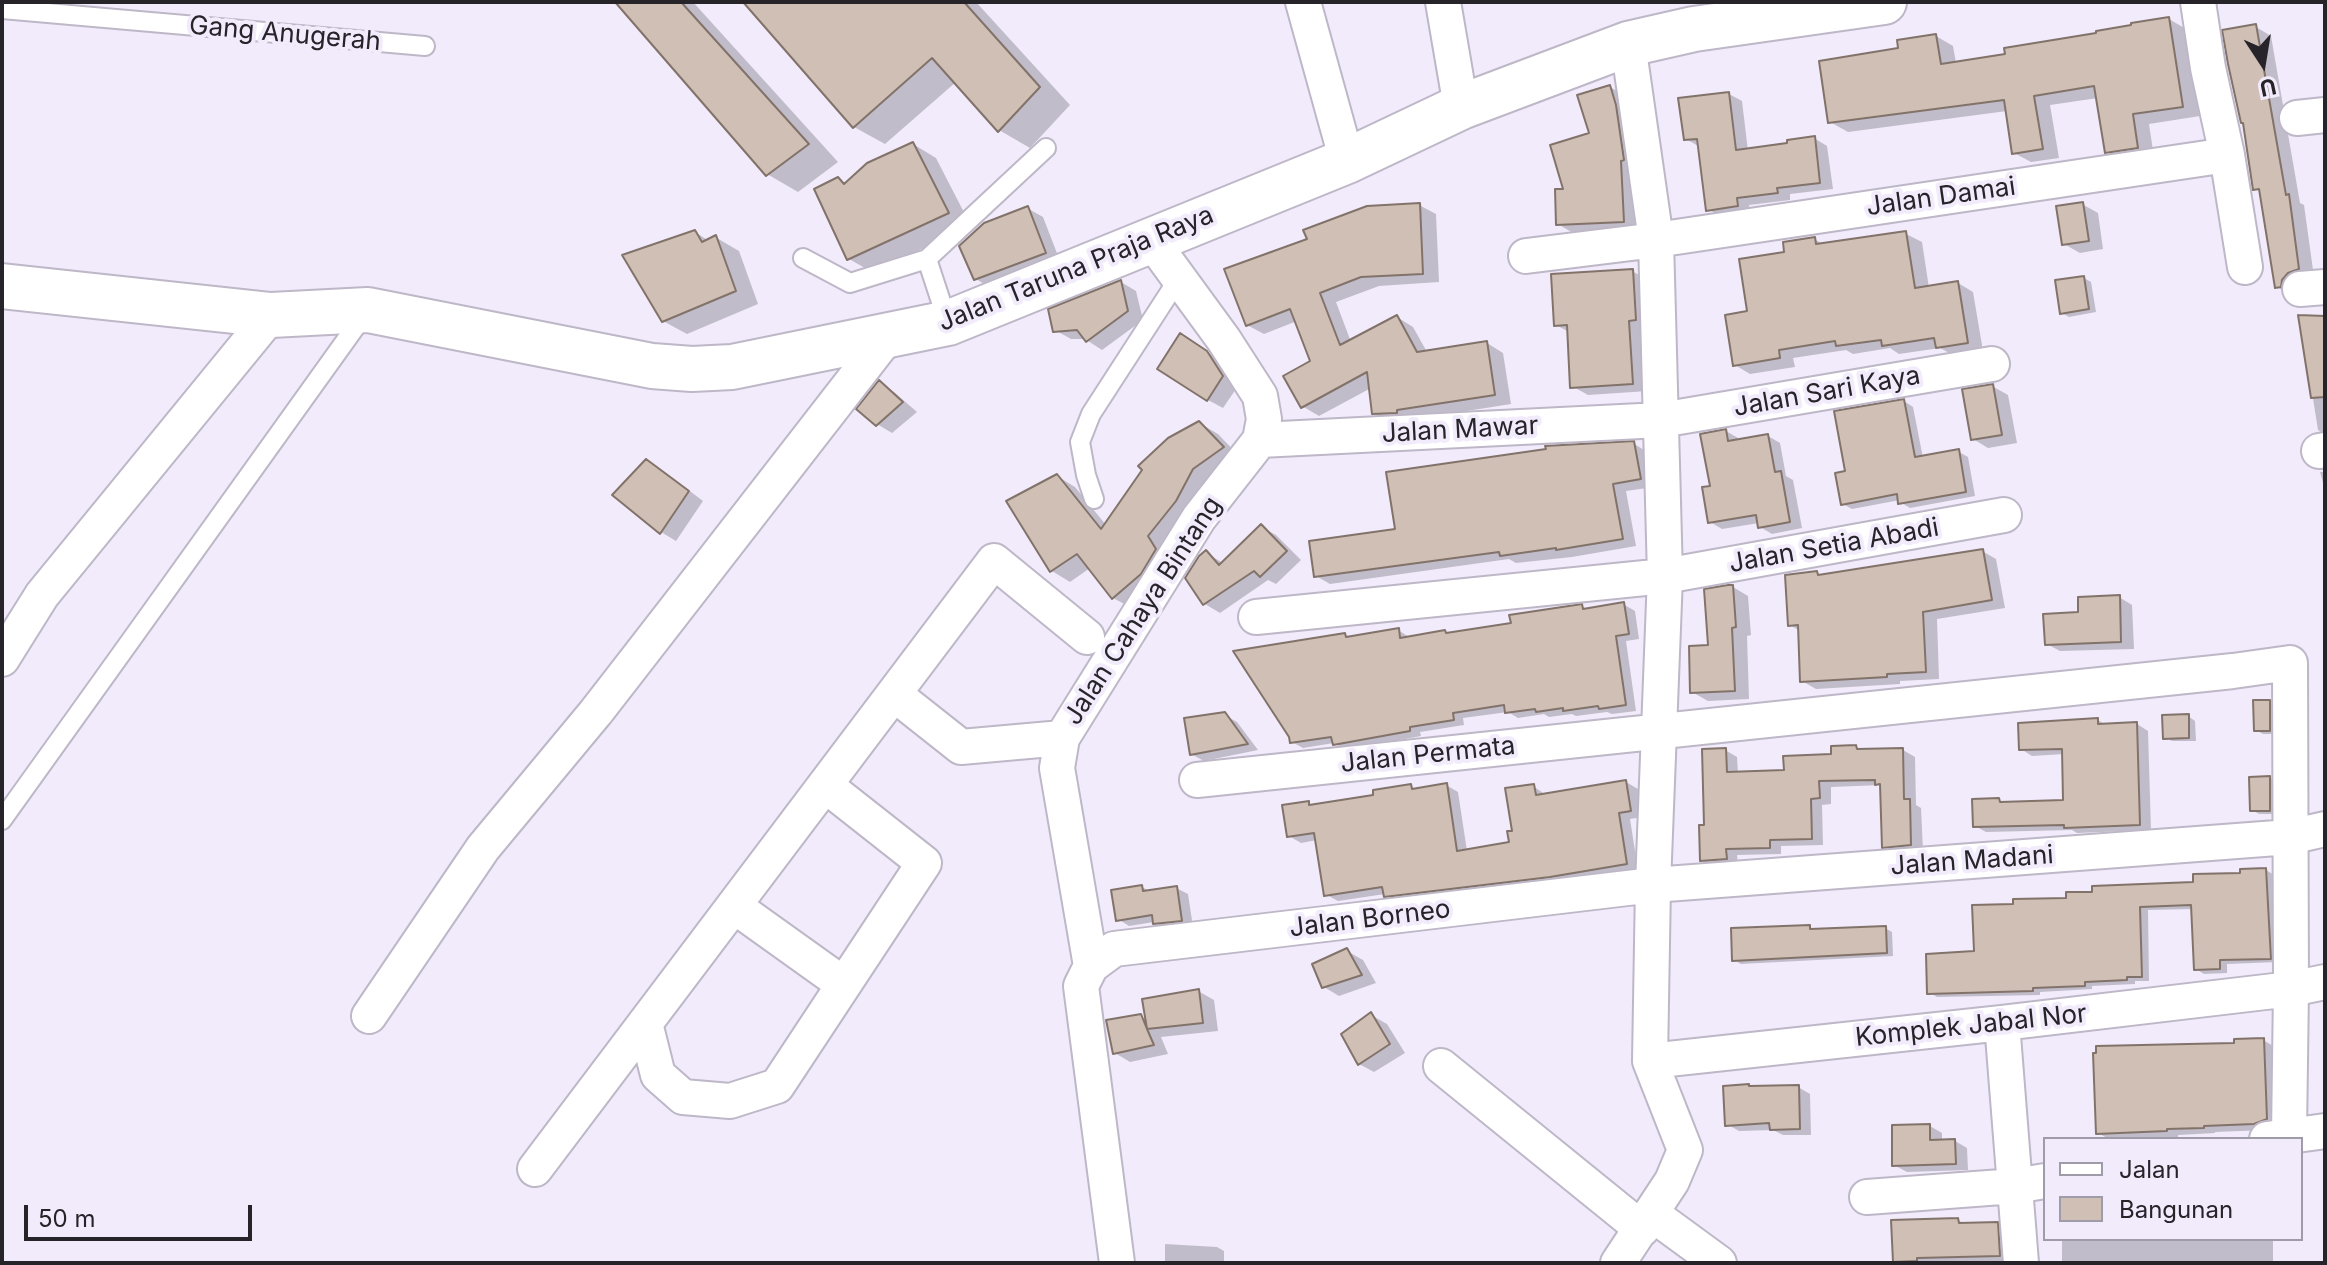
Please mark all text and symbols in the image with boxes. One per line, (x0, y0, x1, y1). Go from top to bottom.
street label: Gang Anugerah (188, 10, 382, 58)
north arrow (2223, 24, 2303, 104)
text: U (2257, 73, 2279, 102)
street label: Jalan Damai (1865, 171, 2017, 223)
street label: Jalan Taruna Praja Raya (934, 199, 1218, 339)
street label: Jalan Sari Kaya (1731, 360, 1923, 424)
street label: Jalan Mawar (1381, 410, 1539, 450)
street label: Jalan Cahaya Bintang (1058, 491, 1228, 731)
street label: Jalan Setia Abadi (1727, 512, 1941, 580)
street label: Jalan Permata (1339, 730, 1517, 780)
street label: Jalan Madani (1889, 840, 2055, 882)
street label: Jalan Borneo (1288, 894, 1452, 944)
street label: Komplek Jabal Nor (1854, 998, 2088, 1054)
legend (2043, 1137, 2303, 1241)
text: Jalan (2119, 1155, 2180, 1184)
scale bar (28, 1189, 256, 1239)
text: Bangunan (2119, 1195, 2233, 1224)
text: 50 m (38, 1204, 96, 1233)

